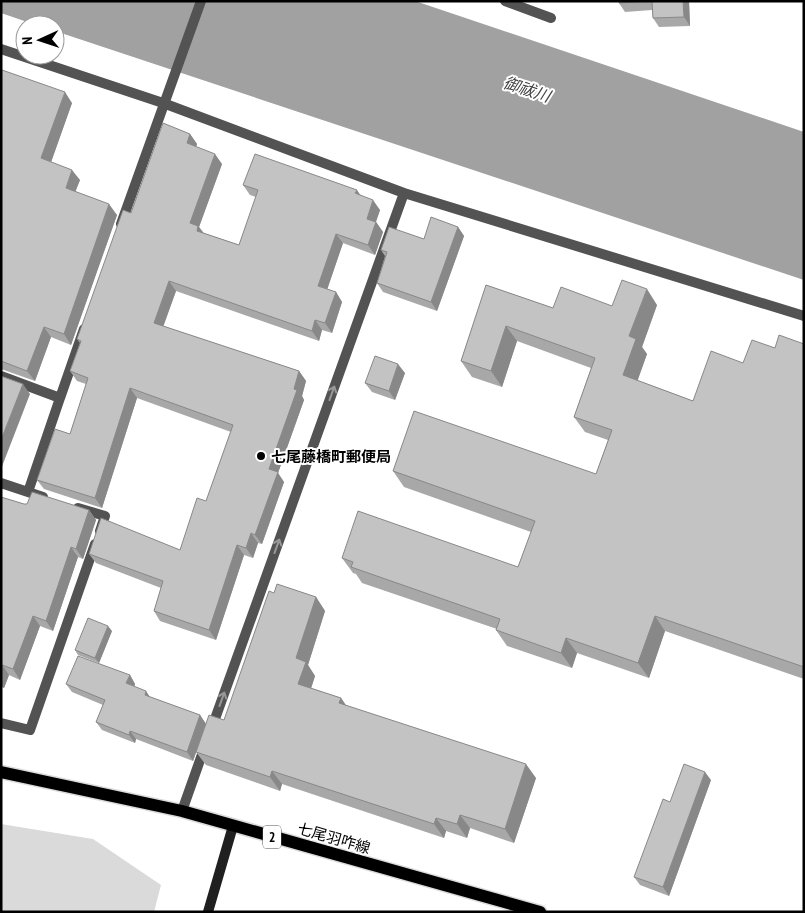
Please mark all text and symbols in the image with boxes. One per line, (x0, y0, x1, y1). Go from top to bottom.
north arrow (15, 15, 65, 65)
text: N (18, 36, 36, 45)
water label: 御祓川 (501, 72, 555, 107)
one-way arrow (328, 386, 337, 401)
place label: 七尾藤橋町郵便局 (271, 447, 391, 466)
marker: 七尾藤橋町郵便局 (255, 450, 267, 462)
one-way arrow (273, 539, 282, 554)
one-way arrow (218, 692, 227, 707)
street label: 七尾羽咋線 (295, 819, 373, 857)
road number: 2 (263, 826, 281, 849)

